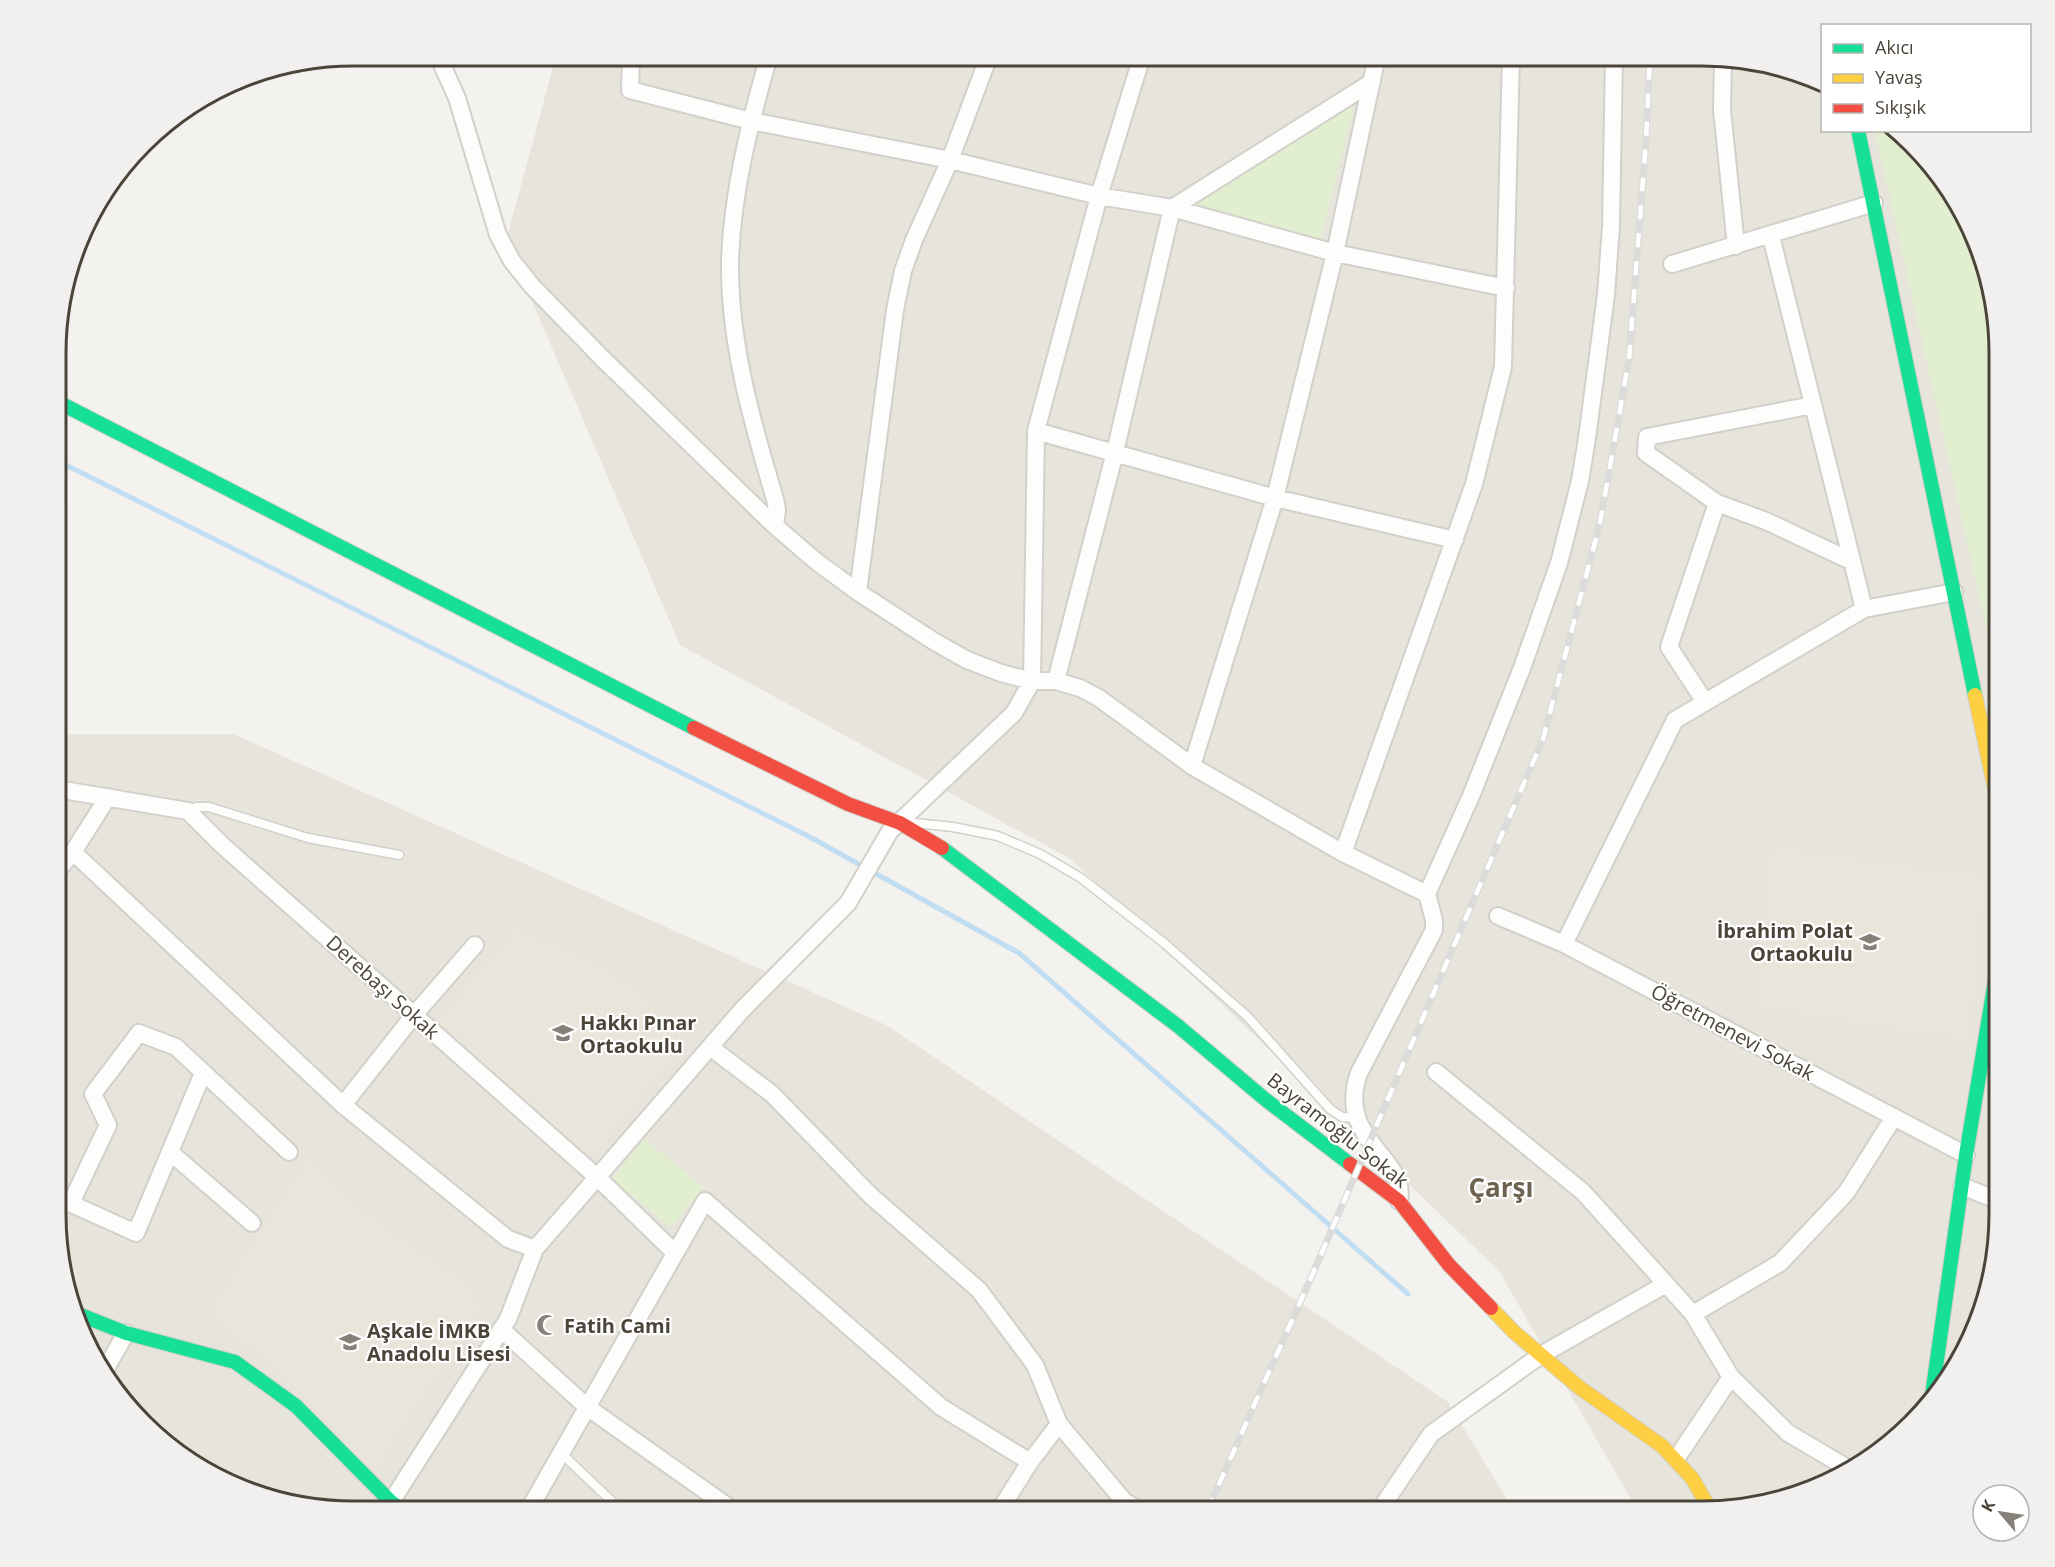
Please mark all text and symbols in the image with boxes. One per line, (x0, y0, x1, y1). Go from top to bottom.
legend (1821, 24, 2031, 132)
text: Akıcı (1875, 35, 1914, 59)
text: Yavaş (1875, 65, 1923, 89)
text: Sıkışık (1875, 95, 1927, 119)
place label: İbrahim Polat Ortaokulu (1717, 917, 1853, 967)
street label: Derebaşı Sokak (321, 929, 446, 1045)
school or university icon: İbrahim Polat Ortaokulu (1858, 930, 1882, 954)
street label: Öğretmenevi Sokak (1647, 977, 1820, 1087)
place label: Hakkı Pınar Ortaokulu (580, 1009, 696, 1059)
school or university icon: Hakkı Pınar Ortaokulu (551, 1021, 575, 1045)
street label: Bayramoğlu Sokak (1262, 1066, 1415, 1194)
district label: Çarşı (1469, 1169, 1533, 1205)
place label: Fatih Cami (564, 1312, 671, 1339)
mosque icon: Fatih Cami (535, 1313, 559, 1337)
place label: Aşkale İMKB Anadolu Lisesi (367, 1317, 511, 1367)
school or university icon: Aşkale İMKB Anadolu Lisesi (338, 1330, 362, 1354)
north arrow (1971, 1483, 2031, 1543)
text: K (1976, 1495, 2000, 1516)

